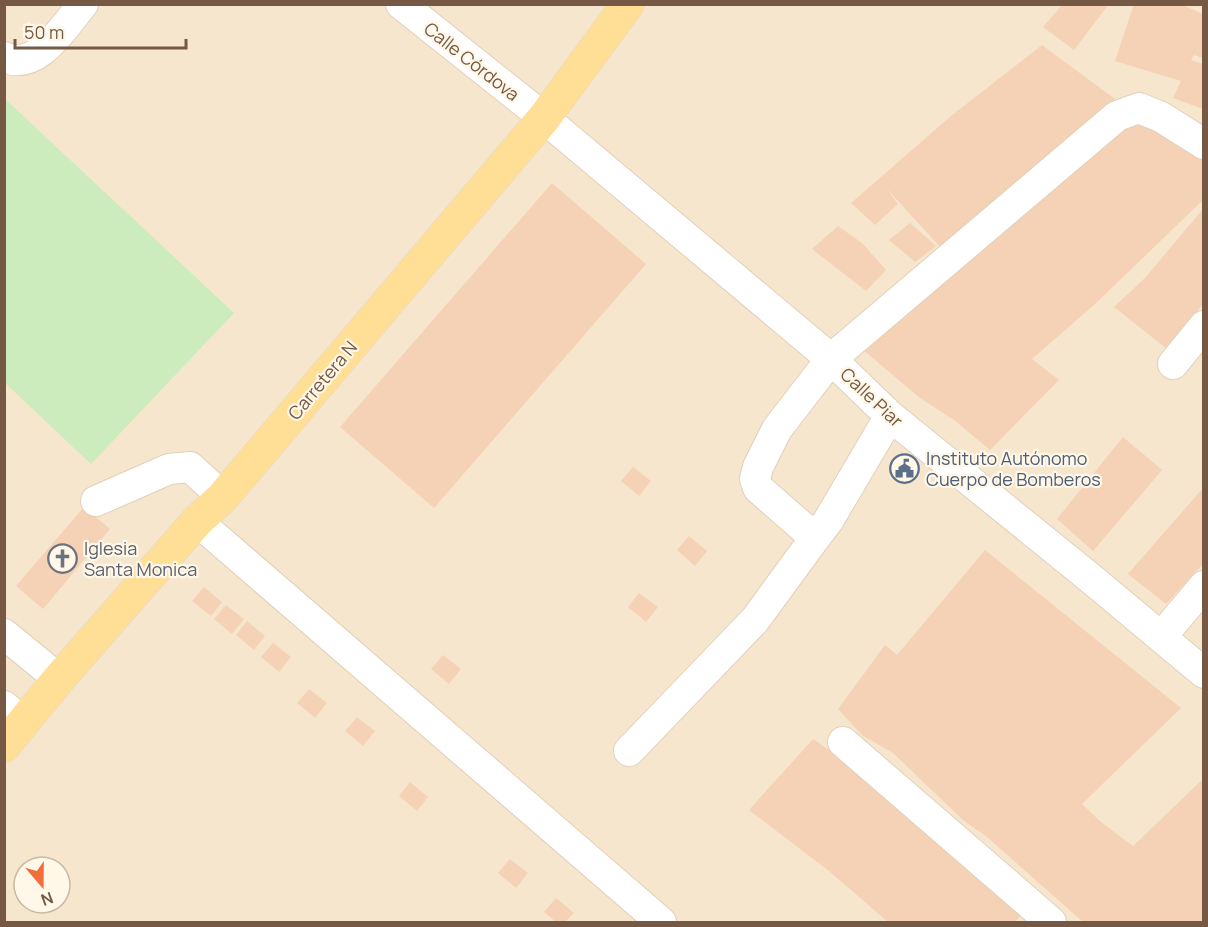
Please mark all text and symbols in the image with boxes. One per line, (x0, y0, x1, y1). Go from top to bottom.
scale bar (15, 12, 186, 50)
street label: Calle Córdova (419, 16, 525, 106)
text: 50 m (24, 20, 64, 44)
street label: Carretera N (282, 336, 362, 424)
street label: Calle Piar (836, 362, 909, 432)
place label: Instituto Autónomo Cuerpo de Bomberos (926, 446, 1101, 491)
public building icon: Instituto Autónomo Cuerpo de Bomberos (889, 452, 921, 484)
place label: Iglesia Santa Monica (84, 536, 197, 581)
church icon: Iglesia Santa Monica (47, 542, 79, 574)
north arrow (12, 855, 72, 915)
text: N (38, 887, 56, 911)

